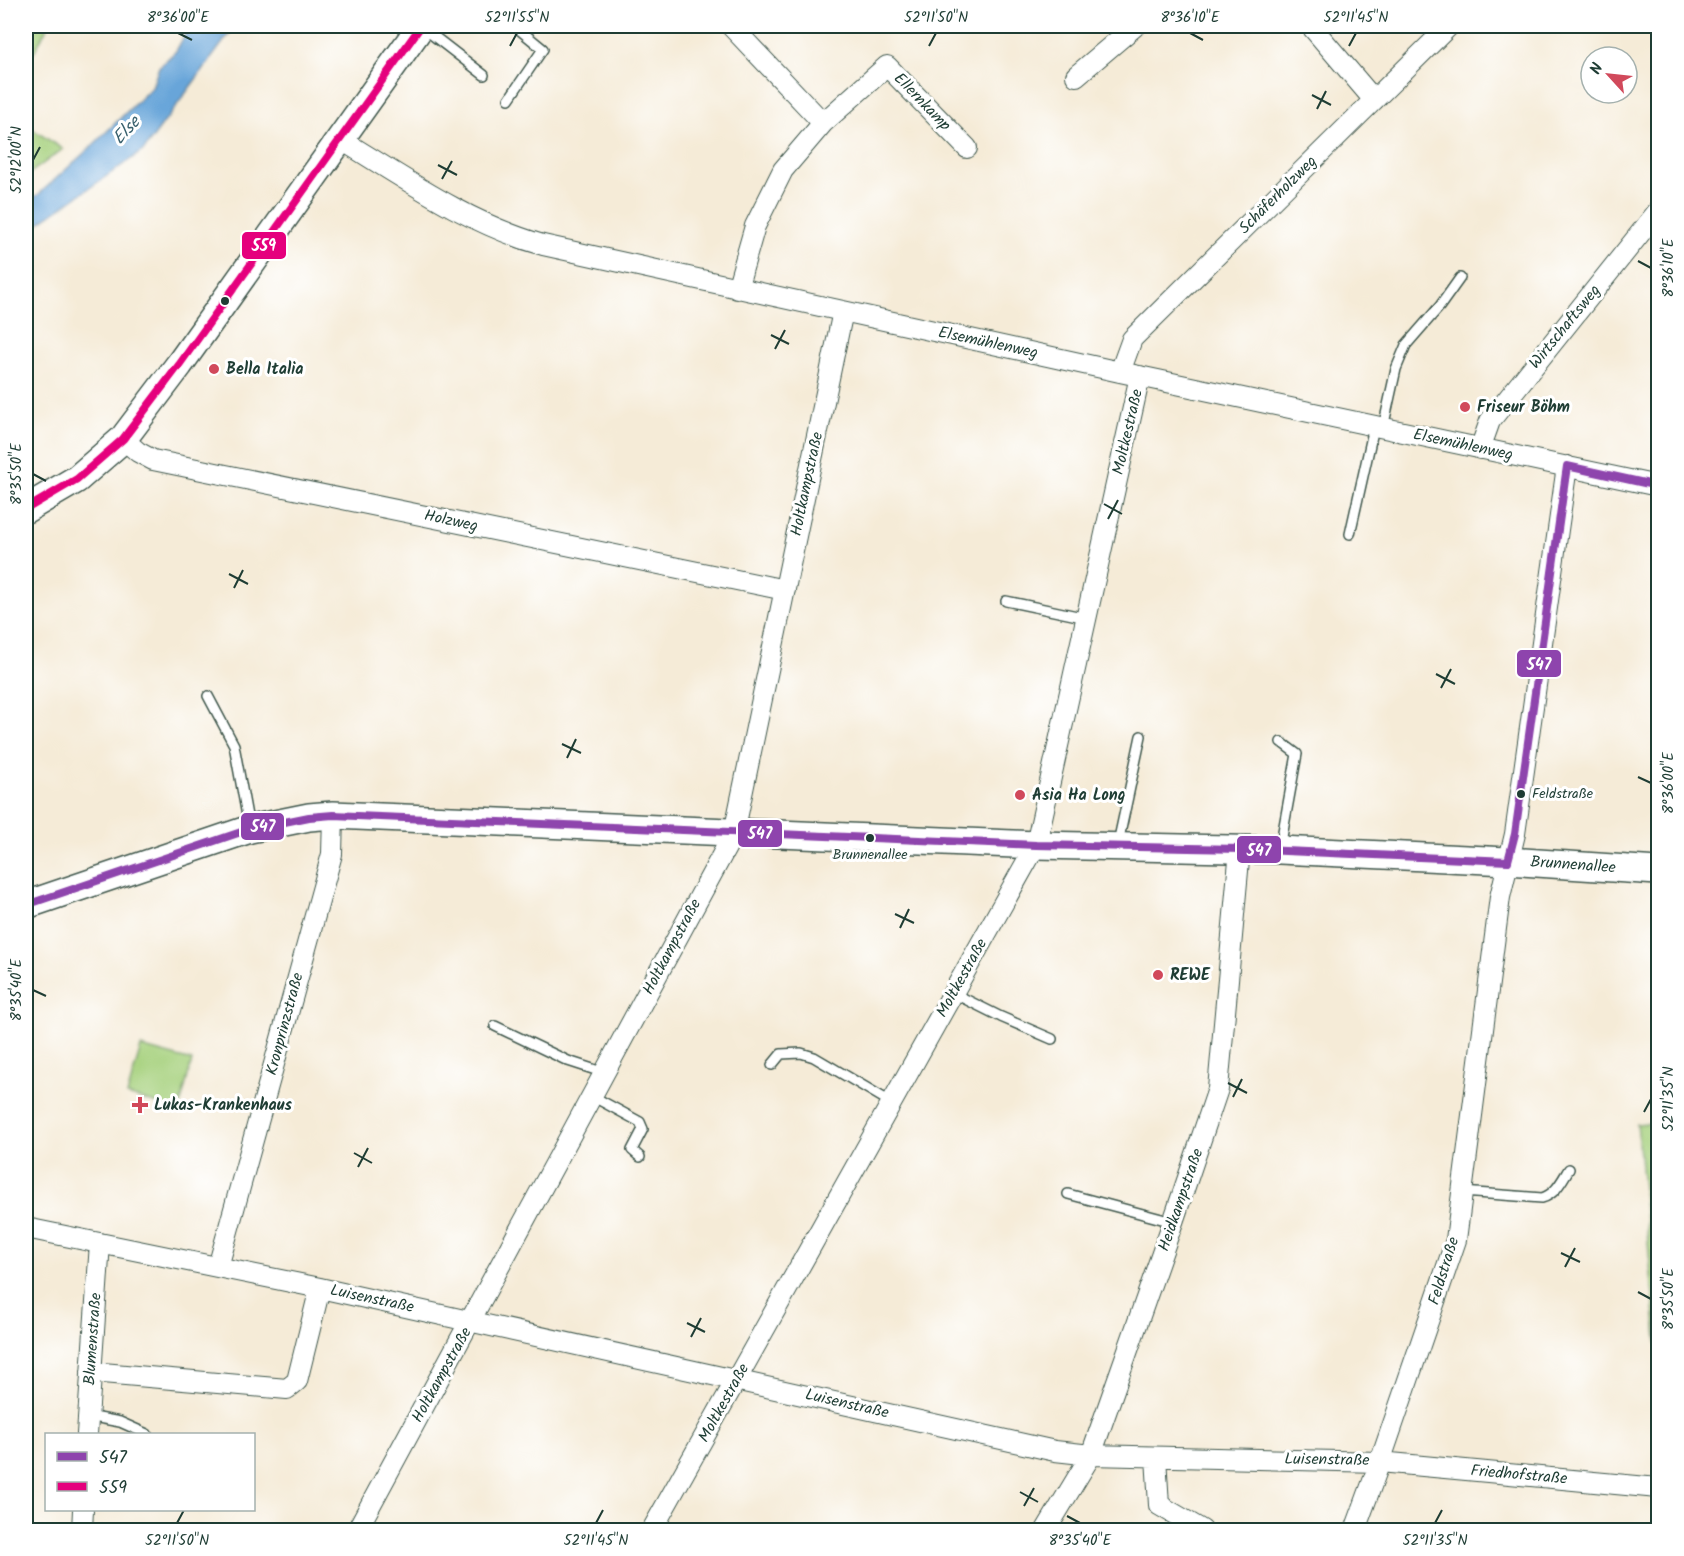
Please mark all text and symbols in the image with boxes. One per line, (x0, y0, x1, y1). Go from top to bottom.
text: 8°36'00"E (147, 6, 210, 30)
text: 52°11'55"N (485, 6, 549, 30)
text: 52°11'50"N (904, 6, 968, 30)
text: 8°36'10"E (1160, 6, 1221, 30)
text: 52°11'45"N (1324, 6, 1388, 30)
north arrow (1579, 45, 1639, 105)
text: N (1584, 59, 1610, 79)
street label: Ellernkamp (887, 67, 957, 137)
water label: Else (106, 108, 149, 152)
text: 52°12'00"N (5, 126, 29, 194)
street label: Schäferholzweg (1233, 150, 1323, 240)
line badge: 559 (241, 231, 287, 260)
text: 559 (251, 234, 276, 259)
text: 8°36'10"E (1657, 237, 1681, 298)
street label: Wirtschaftsweg (1523, 279, 1607, 375)
unlabelled marker (219, 295, 231, 307)
street label: Elsemühlenweg (936, 320, 1040, 366)
place label: Bella Italia (226, 357, 304, 382)
marker: Bella Italia (207, 362, 221, 376)
street label: Moltkestraße (1106, 387, 1150, 477)
place label: Friseur Böhm (1477, 395, 1570, 420)
marker: Friseur Böhm (1458, 400, 1472, 414)
street label: Elsemühlenweg (1411, 422, 1515, 468)
street label: Holtkampstraße (784, 430, 830, 538)
text: 8°35'50"E (5, 442, 29, 505)
street label: Holzweg (422, 503, 480, 539)
line badge: 547 (1516, 649, 1562, 678)
text: 547 (1526, 653, 1552, 678)
text: 8°36'00"E (1657, 751, 1681, 814)
place label: Asia Ha Long (1032, 783, 1125, 808)
place label: Feldstraße (1532, 783, 1594, 805)
marker: Asia Ha Long (1013, 788, 1027, 802)
marker: Feldstraße (1515, 788, 1527, 800)
line badge: 547 (240, 812, 285, 841)
text: 547 (250, 815, 276, 840)
line badge: 547 (737, 819, 783, 848)
text: 547 (747, 822, 773, 847)
marker: Brunnenallee (864, 832, 876, 844)
line badge: 547 (1236, 835, 1282, 864)
text: 547 (1246, 839, 1272, 864)
place label: Brunnenallee (833, 844, 908, 866)
street label: Brunnenallee (1529, 850, 1617, 880)
street label: Holtkampstraße (636, 894, 708, 1000)
street label: Moltkestraße (930, 934, 994, 1022)
text: 8°35'40"E (5, 958, 29, 1021)
place label: REWE (1170, 963, 1211, 988)
marker: REWE (1151, 968, 1165, 982)
street label: Kronprinzstraße (259, 970, 311, 1078)
text: 52°11'35"N (1657, 1066, 1681, 1132)
place label: Lukas-Krankenhaus (154, 1093, 292, 1118)
marker: Lukas-Krankenhaus (131, 1096, 149, 1114)
street label: Heidkampstraße (1152, 1145, 1210, 1255)
street label: Feldstraße (1422, 1234, 1466, 1308)
text: 8°35'50"E (1657, 1267, 1681, 1330)
street label: Luisenstraße (328, 1278, 416, 1320)
street label: Blumenstraße (77, 1292, 109, 1386)
street label: Holtkampstraße (405, 1323, 479, 1427)
street label: Moltkestraße (692, 1359, 756, 1447)
street label: Luisenstraße (803, 1382, 891, 1426)
legend (45, 1433, 255, 1511)
text: 547 (99, 1444, 128, 1473)
street label: Luisenstraße (1284, 1447, 1370, 1473)
street label: Friedhofstraße (1470, 1458, 1568, 1492)
text: 559 (99, 1474, 127, 1503)
text: 52°11'50"N (145, 1529, 209, 1553)
text: 52°11'45"N (564, 1529, 628, 1553)
text: 8°35'40"E (1049, 1529, 1112, 1553)
text: 52°11'35"N (1402, 1529, 1468, 1553)

